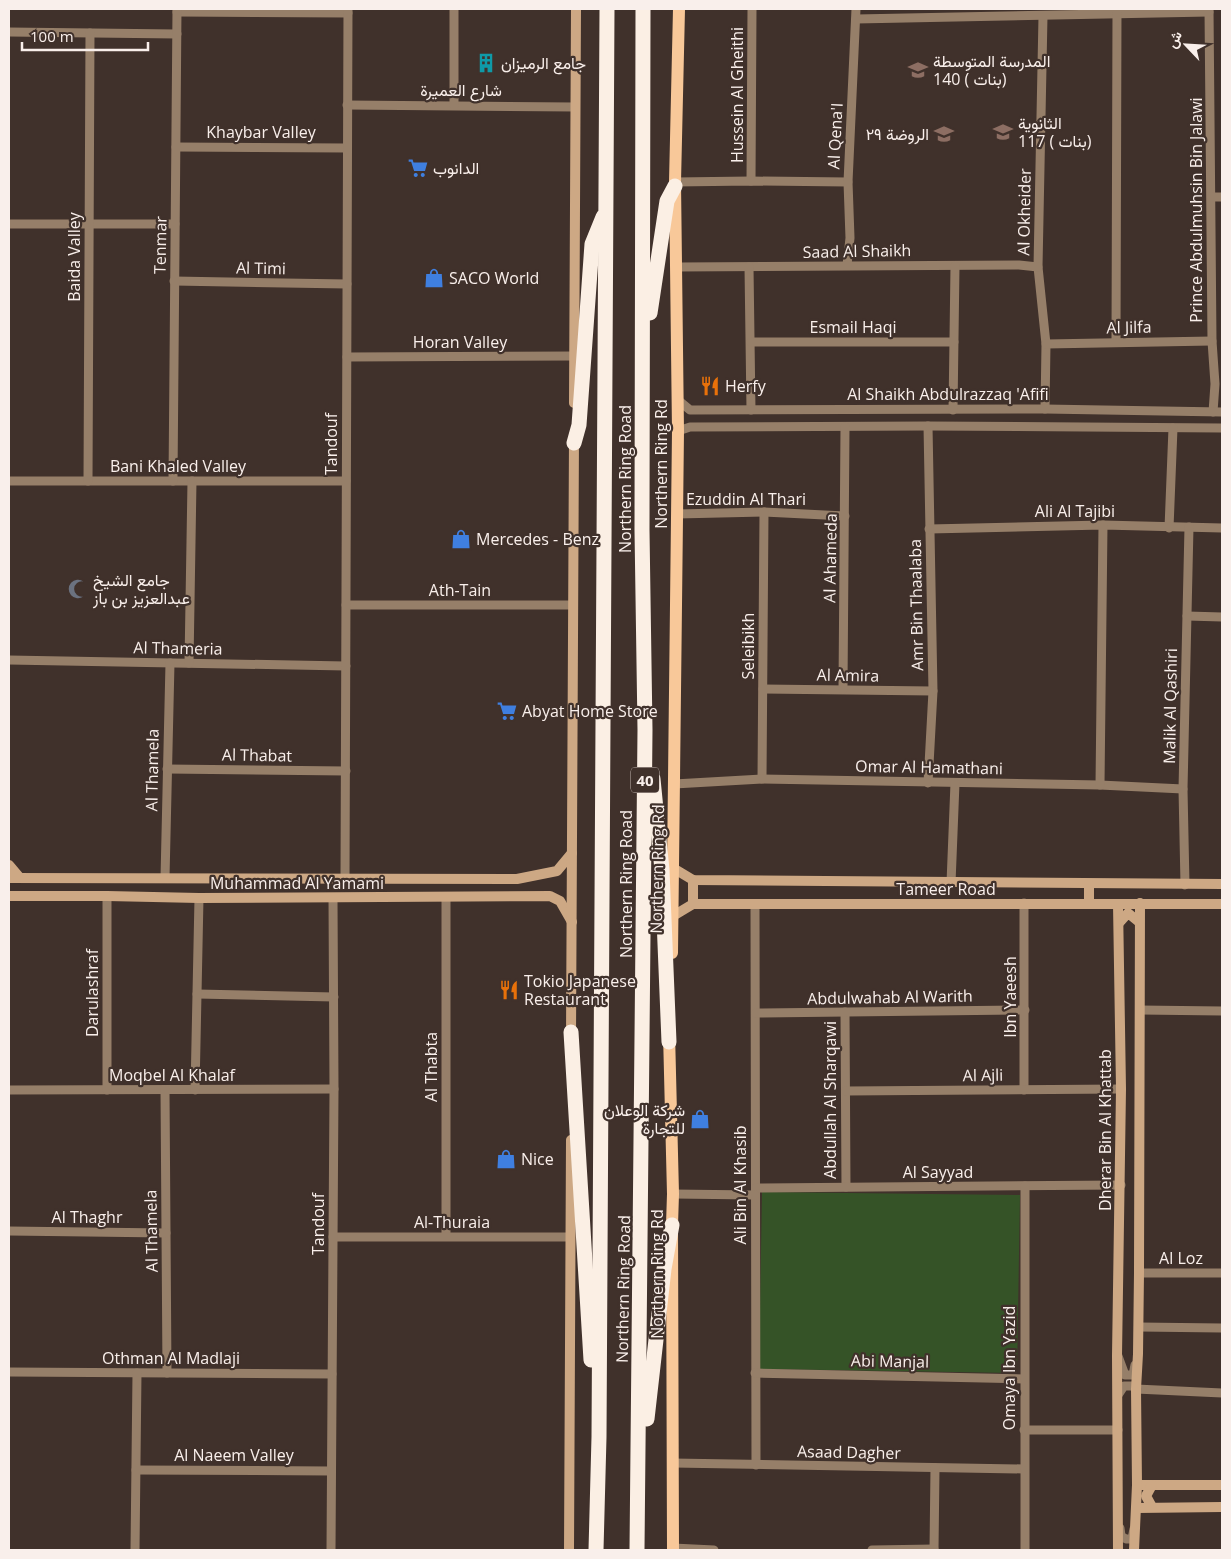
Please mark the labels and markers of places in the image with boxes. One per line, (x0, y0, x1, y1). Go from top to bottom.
place label: المدرسة المتوسطة 140 ( بنات) (933, 50, 1050, 90)
building icon: جامع الرميزان (475, 52, 497, 74)
place label: جامع الرميزان (501, 52, 586, 75)
school or university icon: المدرسة المتوسطة 140 ( بنات) (907, 59, 929, 81)
place label: الثانوية 117 ( بنات) (1018, 112, 1092, 152)
school or university icon: الثانوية 117 ( بنات) (992, 121, 1014, 143)
place label: الروضة ٢٩ (866, 123, 929, 145)
school or university icon: الروضة ٢٩ (933, 123, 955, 145)
supermarket icon: الدانوب (407, 157, 429, 179)
place label: الدانوب (433, 157, 479, 179)
shop icon: SACO World (423, 267, 445, 289)
place label: SACO World (449, 267, 539, 289)
restaurant icon: Herfy (699, 375, 721, 397)
place label: Herfy (725, 375, 767, 397)
shop icon: Mercedes - Benz (450, 528, 472, 550)
place label: Mercedes - Benz (476, 528, 599, 550)
place label: جامع الشيخ عبدالعزيز بن باز (92, 569, 190, 609)
mosque icon: جامع الشيخ عبدالعزيز بن باز (67, 578, 89, 600)
supermarket icon: Abyat Home Store (496, 700, 518, 722)
place label: Abyat Home Store (522, 700, 658, 722)
place label: Tokio Japanese Restaurant (524, 970, 636, 1010)
restaurant icon: Tokio Japanese Restaurant (498, 979, 520, 1001)
place label: شركة الوعلان للتجارة (604, 1099, 685, 1139)
shop icon: شركة الوعلان للتجارة (689, 1108, 711, 1130)
shop icon: Nice (495, 1148, 517, 1170)
place label: Nice (521, 1148, 554, 1170)

